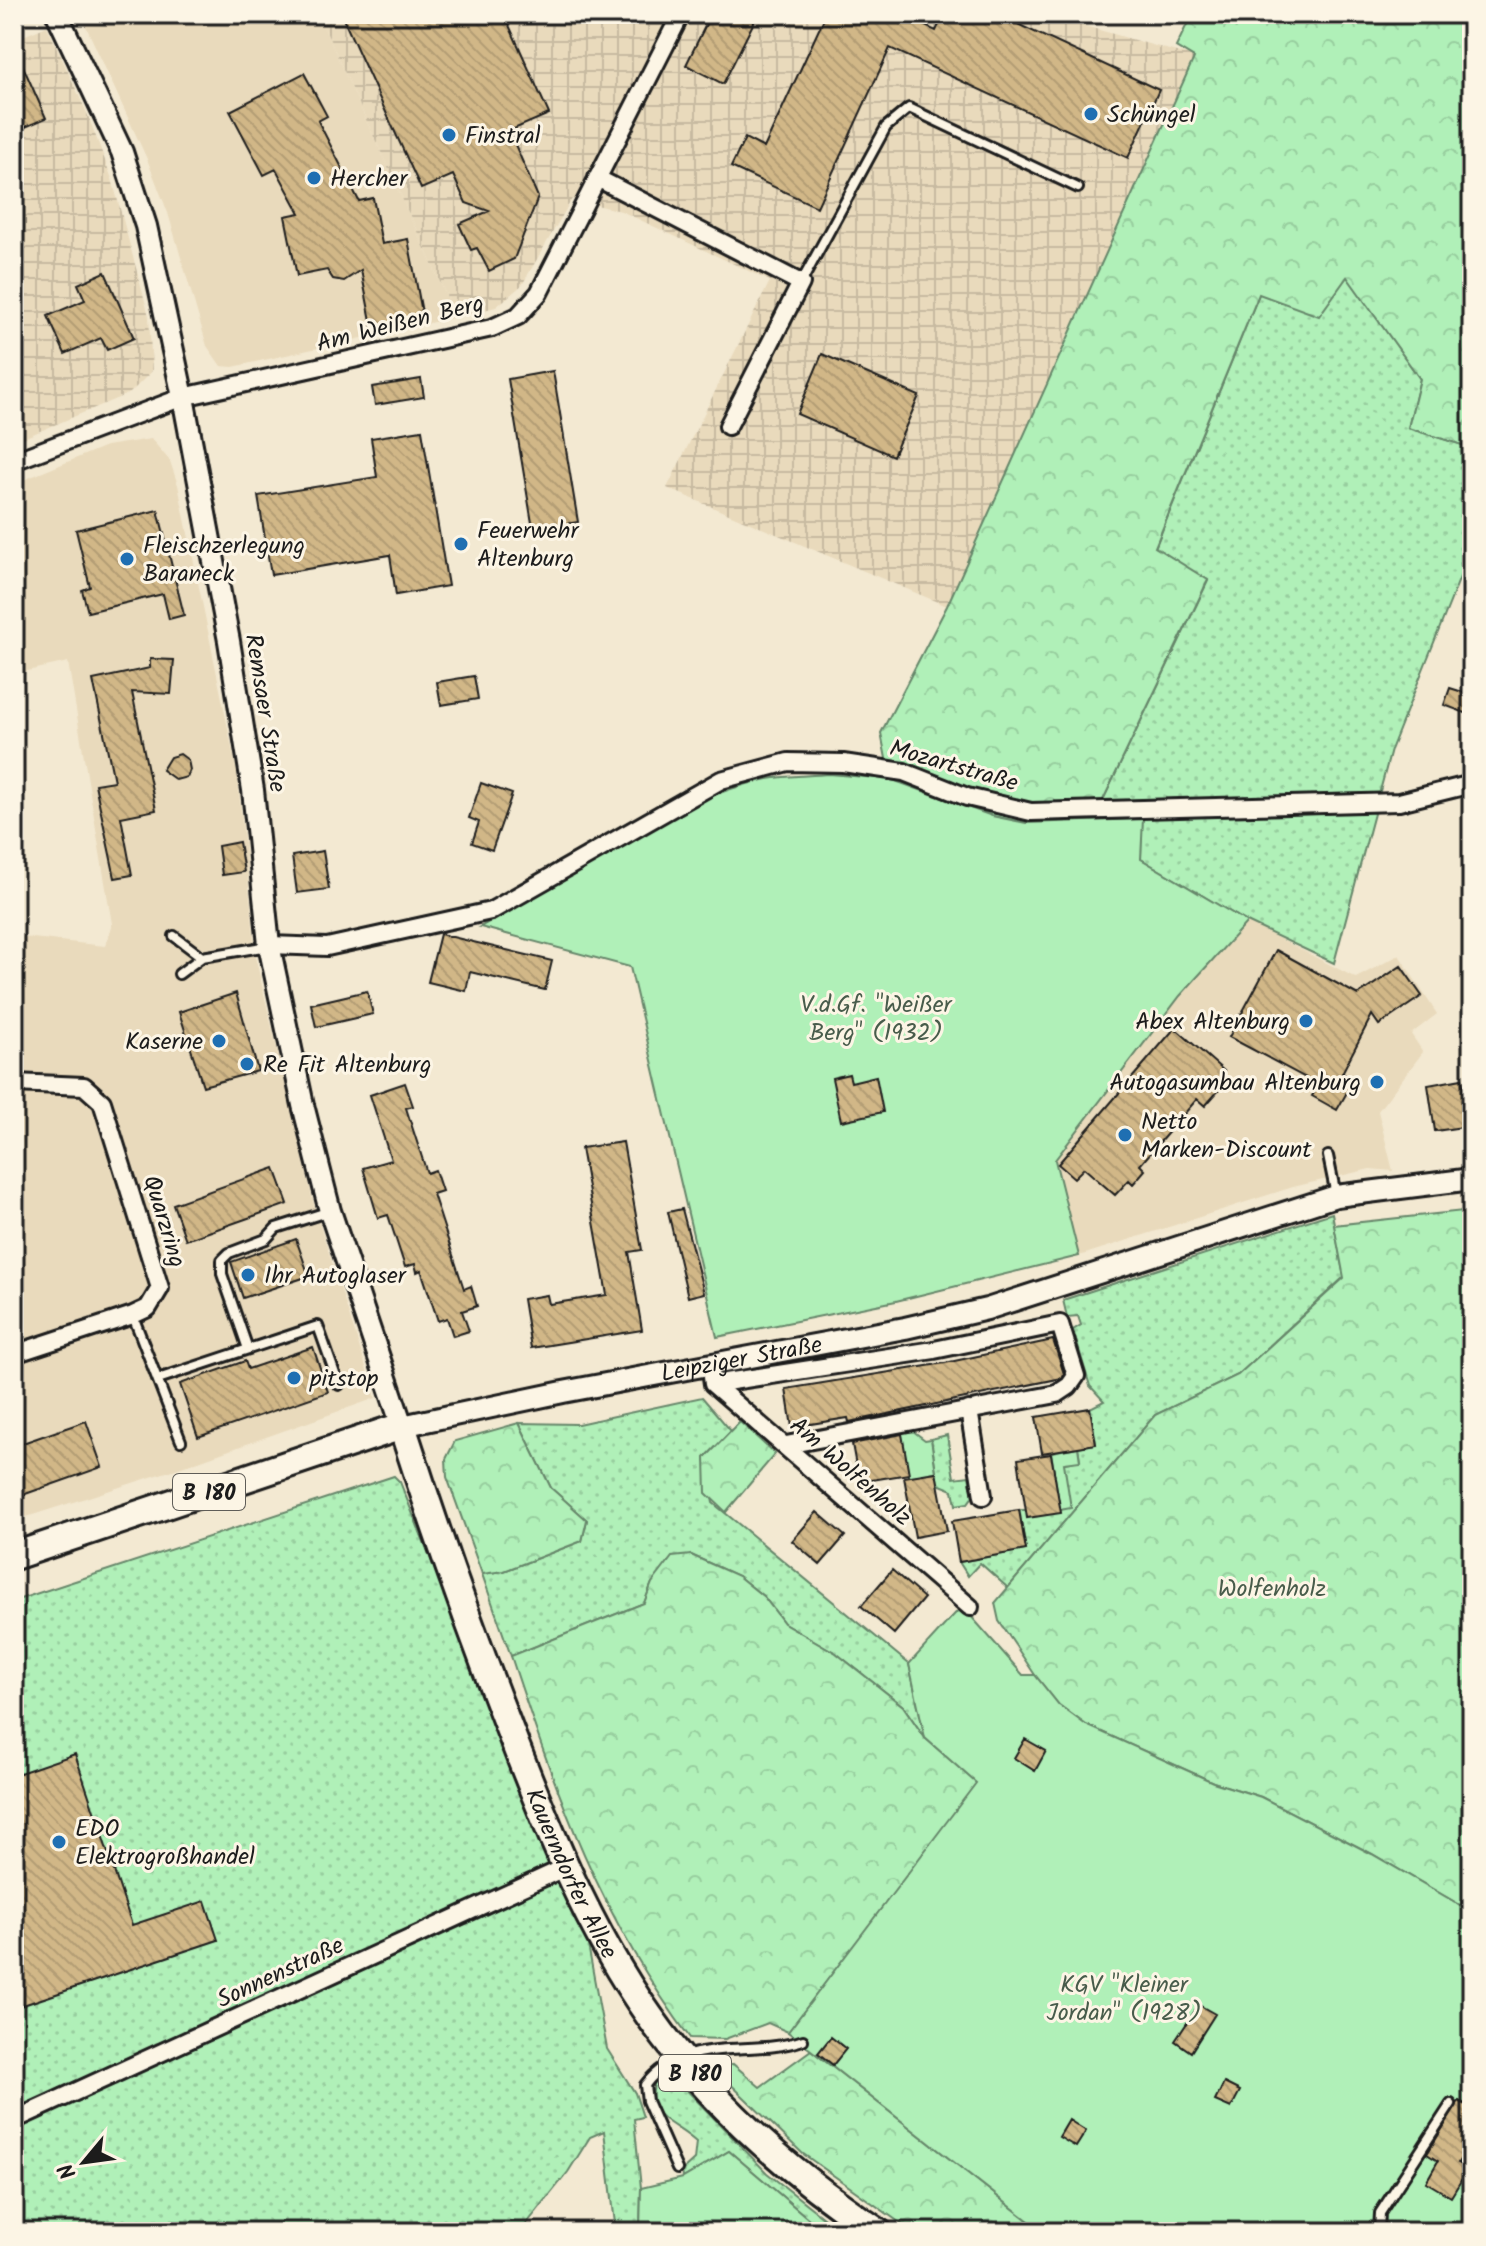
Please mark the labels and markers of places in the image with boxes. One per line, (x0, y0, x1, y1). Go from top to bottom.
place label: Schüngel (1107, 96, 1196, 135)
marker: Schüngel (1082, 105, 1100, 123)
place label: Finstral (465, 117, 541, 156)
marker: Finstral (440, 126, 458, 144)
place label: Hercher (330, 160, 409, 199)
marker: Hercher (305, 169, 323, 187)
place label: Feuerwehr Altenburg (477, 512, 580, 579)
place label: Fleischzerlegung Baraneck (143, 527, 305, 594)
marker: Feuerwehr Altenburg (452, 535, 470, 553)
marker: Fleischzerlegung Baraneck (118, 550, 136, 568)
place label: Abex Altenburg (1135, 1003, 1290, 1042)
marker: Abex Altenburg (1297, 1012, 1315, 1030)
place label: Kaserne (125, 1023, 203, 1062)
marker: Kaserne (210, 1032, 228, 1050)
place label: Re Fit Altenburg (263, 1046, 431, 1085)
marker: Re Fit Altenburg (238, 1055, 256, 1073)
place label: Autogasumbau Altenburg (1109, 1064, 1361, 1103)
marker: Autogasumbau Altenburg (1368, 1073, 1386, 1091)
place label: Netto Marken-Discount (1141, 1103, 1312, 1170)
marker: Netto Marken-Discount (1116, 1126, 1134, 1144)
place label: Ihr Autoglaser (264, 1257, 408, 1296)
marker: Ihr Autoglaser (239, 1266, 257, 1284)
place label: pitstop (309, 1360, 379, 1399)
marker: pitstop (285, 1369, 303, 1387)
place label: EDO Elektrogroßhandel (75, 1810, 255, 1877)
marker: EDO Elektrogroßhandel (50, 1833, 68, 1851)

